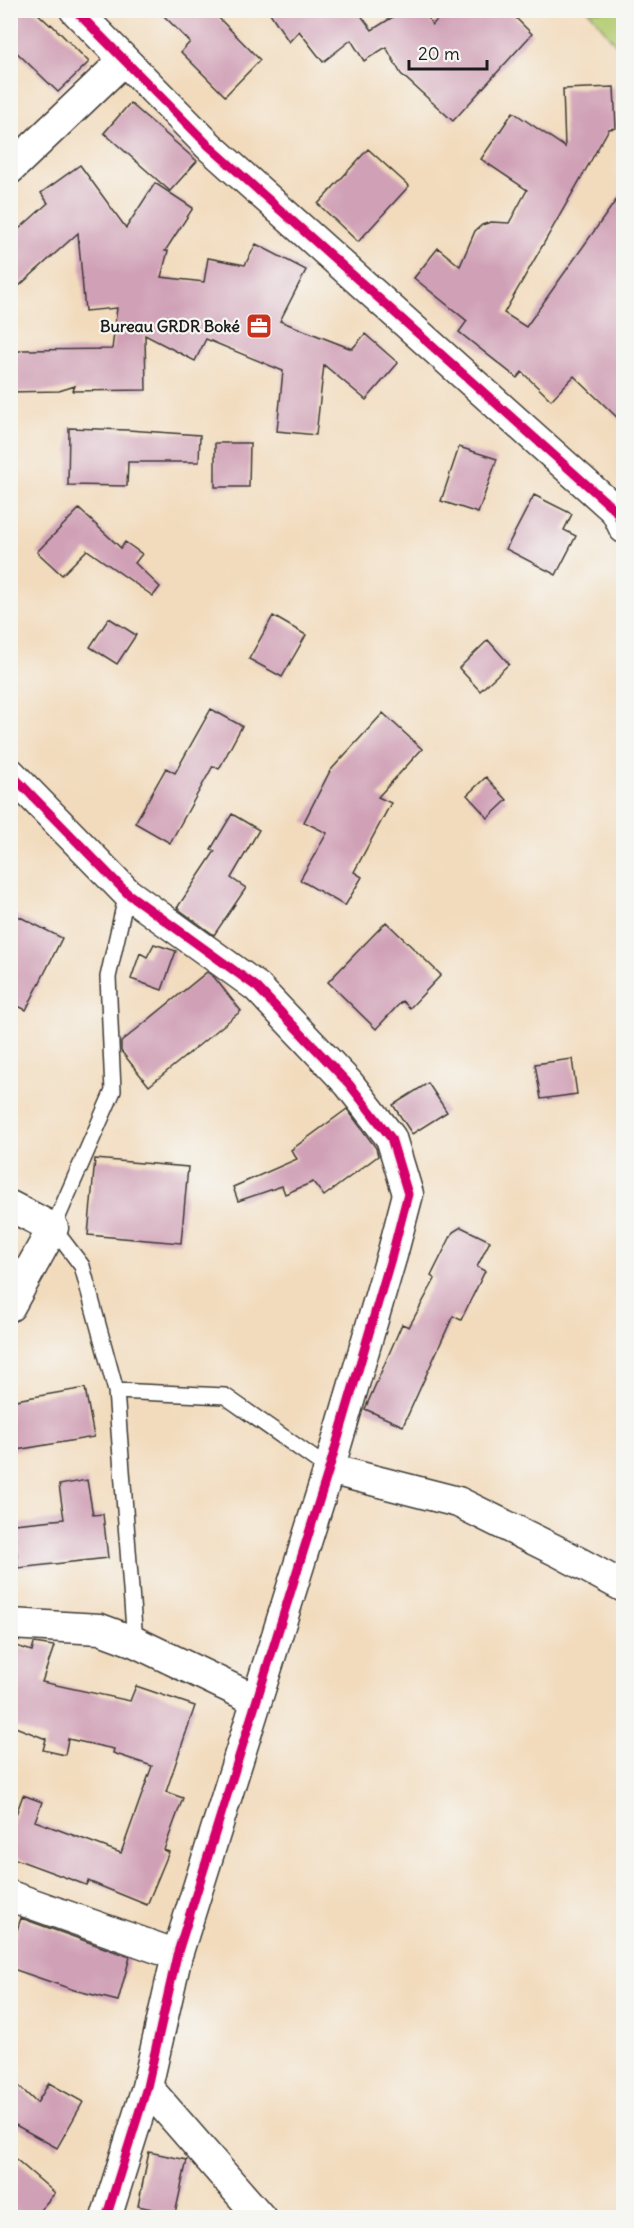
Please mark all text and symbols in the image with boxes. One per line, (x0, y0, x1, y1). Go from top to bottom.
scale bar (409, 33, 487, 71)
text: 20 m (418, 42, 460, 65)
office icon: Bureau GRDR Boké (244, 311, 274, 341)
place label: Bureau GRDR Boké (100, 316, 240, 336)

